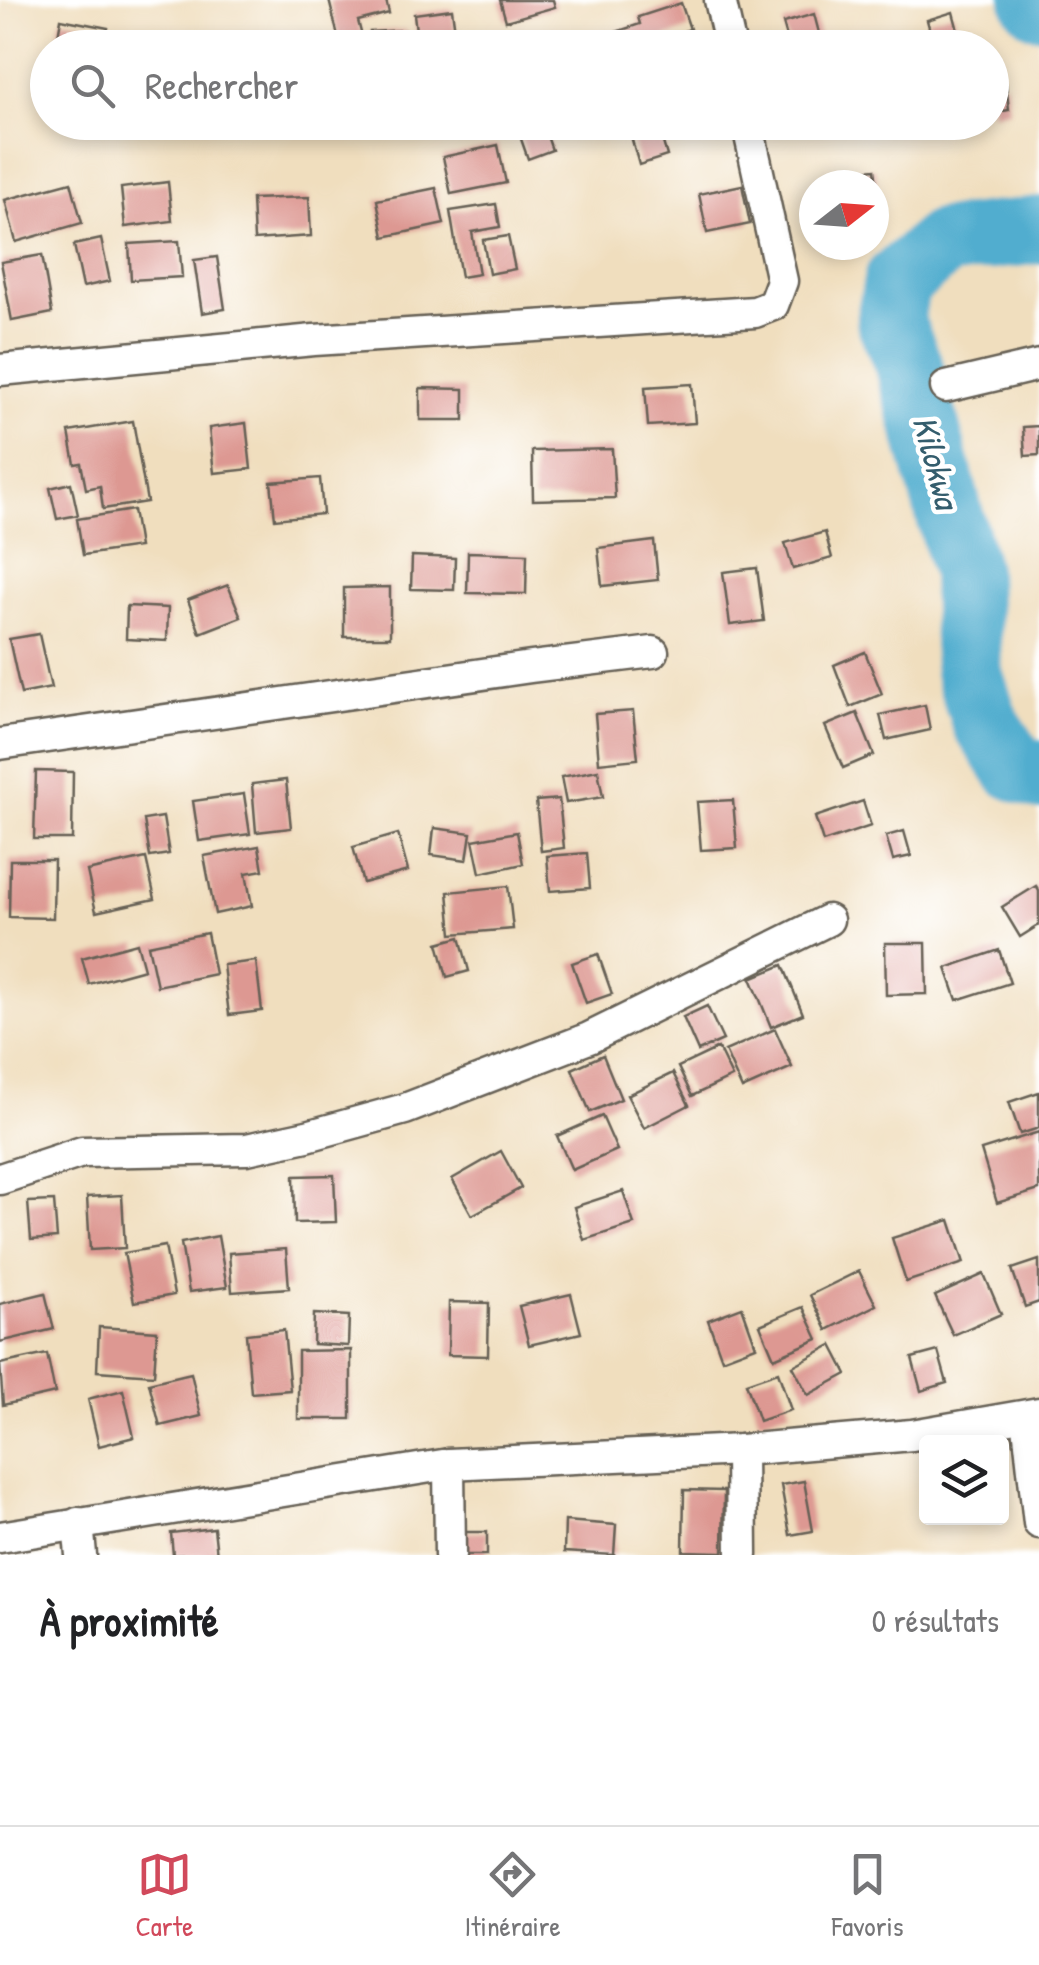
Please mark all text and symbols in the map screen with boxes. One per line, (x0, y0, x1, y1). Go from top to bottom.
search box (30, 30, 1009, 140)
icon: search (65, 58, 120, 113)
text: Rechercher (145, 59, 298, 111)
north arrow (799, 170, 889, 260)
water label: Kilokwa (902, 410, 972, 517)
map controls (919, 1435, 1009, 1525)
button: layers (919, 1435, 1009, 1525)
text: À proximité (40, 1592, 219, 1649)
text: 0 résultats (872, 1599, 999, 1642)
tab: Carte (136, 1847, 193, 1945)
tab: Itinéraire (464, 1847, 561, 1945)
tab: Favoris (832, 1847, 903, 1945)

